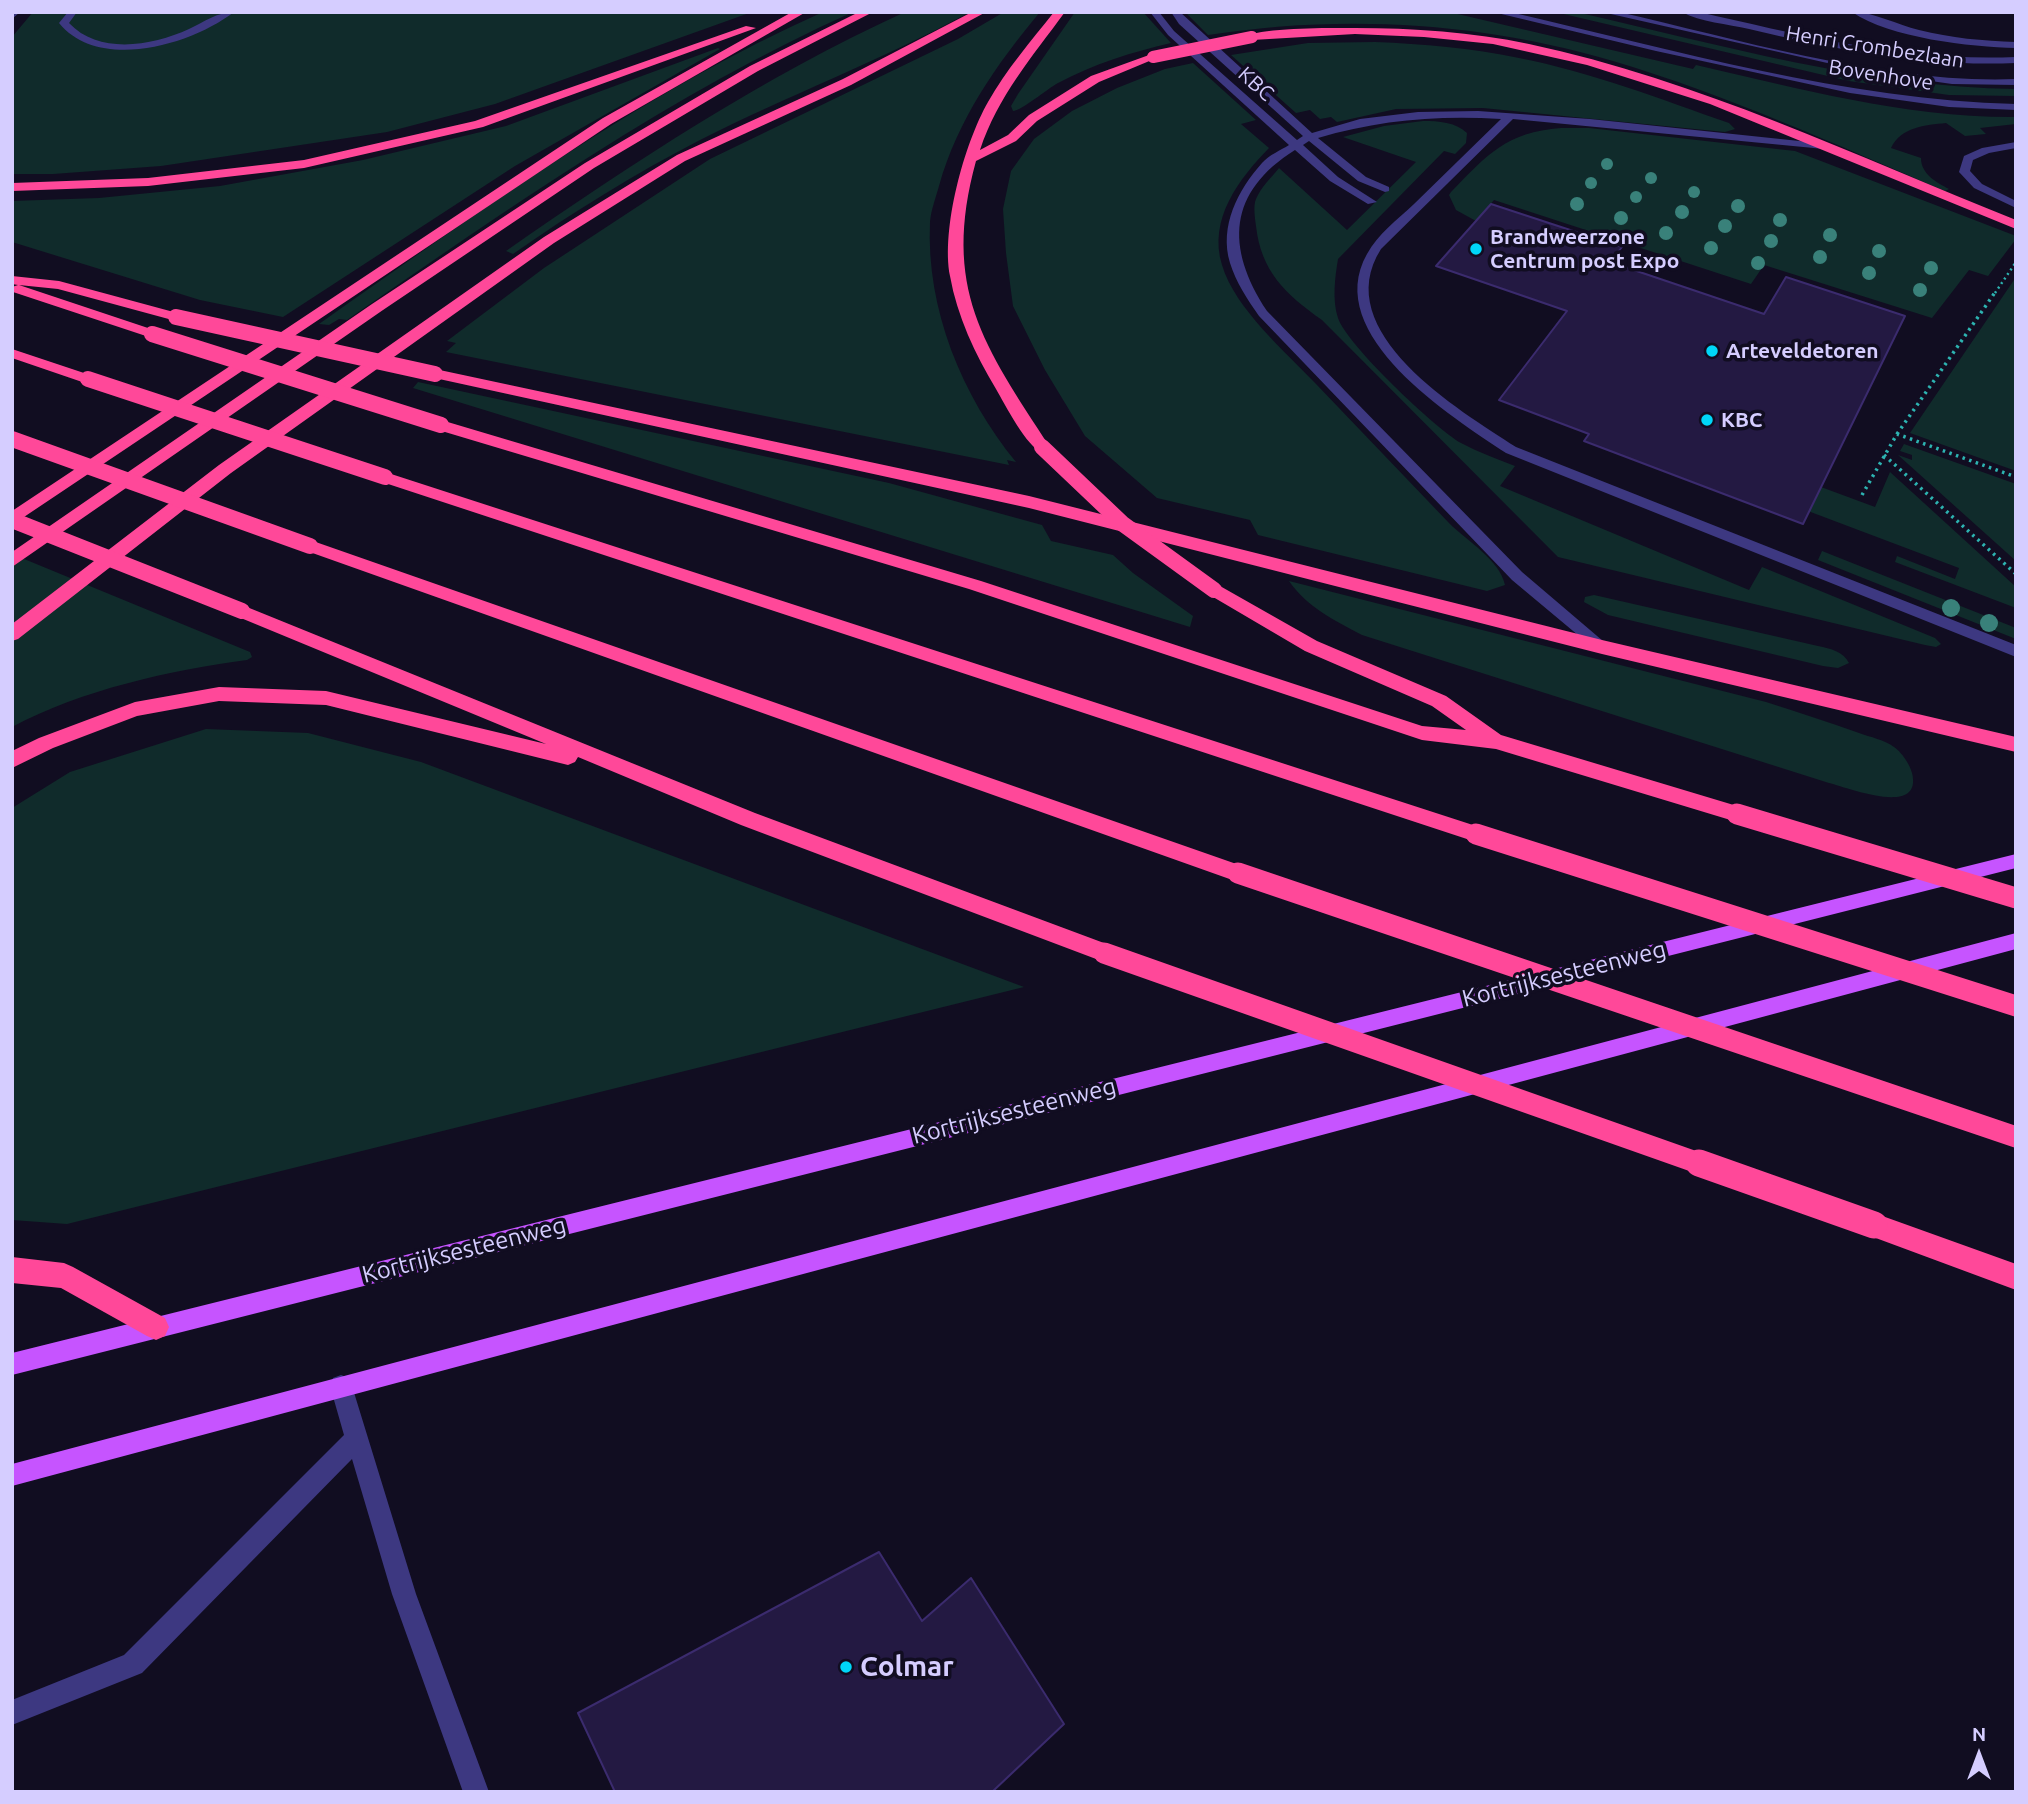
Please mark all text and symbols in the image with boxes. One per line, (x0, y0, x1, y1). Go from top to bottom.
street label: Henri Crombezlaan (1784, 20, 1966, 74)
street label: Bovenhove (1827, 54, 1935, 96)
street label: KBC (1233, 62, 1279, 106)
place label: Brandweerzone Centrum post Expo (1490, 224, 1679, 274)
marker: Brandweerzone Centrum post Expo (1468, 241, 1484, 257)
place label: Arteveldetoren (1726, 338, 1879, 364)
marker: Arteveldetoren (1704, 343, 1720, 359)
place label: KBC (1721, 407, 1762, 433)
marker: KBC (1699, 412, 1715, 428)
street label: Kortrijksesteenweg (1459, 935, 1669, 1013)
street label: Kortrijksesteenweg (909, 1072, 1119, 1150)
street label: Kortrijksesteenweg (359, 1211, 569, 1289)
place label: Colmar (860, 1650, 954, 1684)
marker: Colmar (838, 1659, 854, 1675)
north arrow (1944, 1720, 2014, 1790)
text: N (1972, 1723, 1986, 1745)

